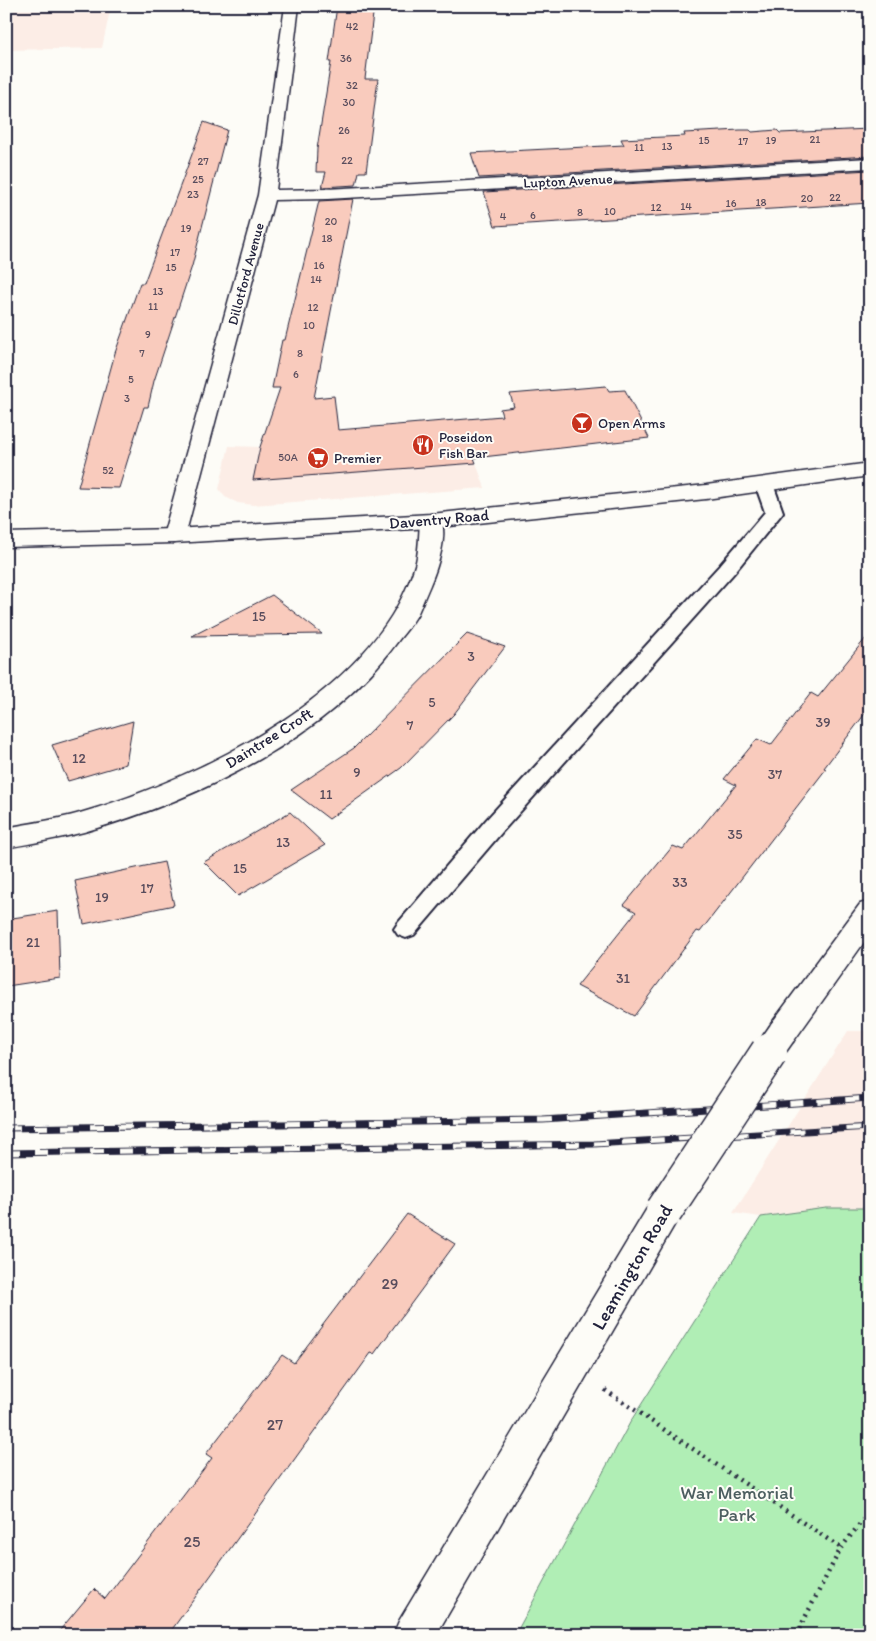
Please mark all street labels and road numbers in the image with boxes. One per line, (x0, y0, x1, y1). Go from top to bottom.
street label: Lupton Avenue (523, 170, 613, 192)
street label: Dillotford Avenue (224, 221, 268, 327)
street label: Daventry Road (388, 505, 490, 533)
street label: Daintree Croft (222, 703, 317, 772)
street label: Leamington Road (587, 1200, 678, 1334)

